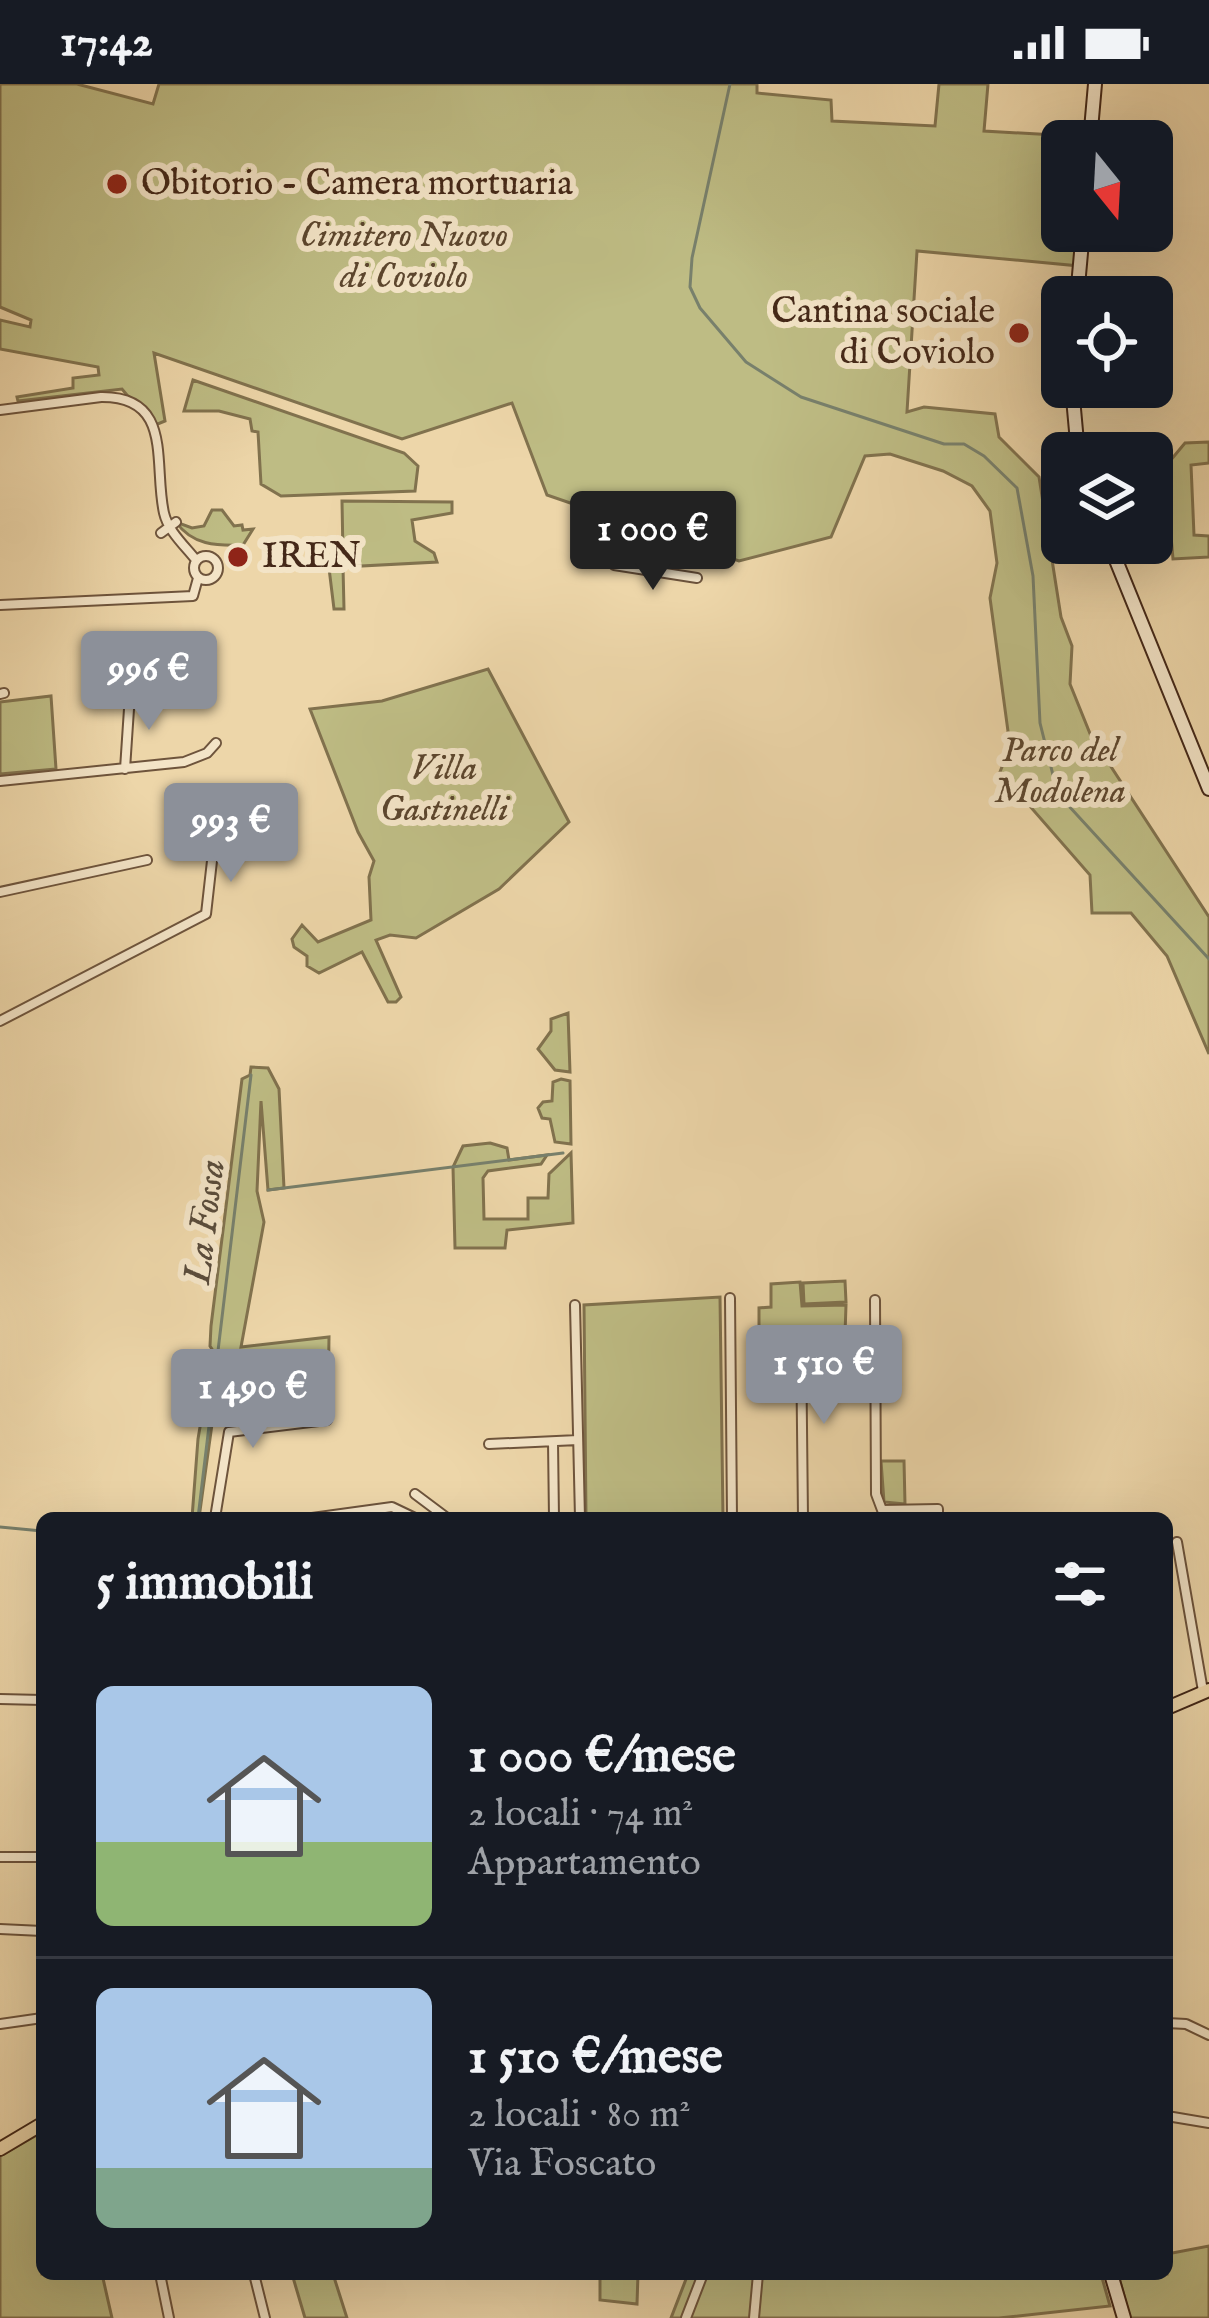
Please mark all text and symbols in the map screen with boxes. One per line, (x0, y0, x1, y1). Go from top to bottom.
text: 17:42 (60, 14, 153, 71)
north arrow (1041, 120, 1173, 252)
map controls (1041, 120, 1173, 564)
place label: Obitorio - Camera mortuaria (141, 161, 573, 207)
marker: Obitorio - Camera mortuaria (104, 171, 130, 197)
park label: Cimitero Nuovo di Coviolo (300, 213, 508, 300)
button: locate (1041, 276, 1173, 408)
place label: Cantina sociale di Coviolo (771, 289, 995, 376)
marker: Cantina sociale di Coviolo (1006, 320, 1032, 346)
button: layers (1041, 432, 1173, 564)
pin: 1 000 € (542, 491, 764, 593)
text: 1 000 € (597, 505, 709, 554)
place label: IREN (262, 534, 361, 580)
marker: IREN (225, 544, 251, 570)
pin: 996 € (65, 631, 233, 733)
text: 996 € (108, 645, 190, 694)
park label: Parco del Modolena (994, 728, 1126, 815)
park label: Villa Gastinelli (379, 746, 511, 833)
pin: 993 € (147, 783, 315, 885)
text: 993 € (191, 797, 271, 846)
water label: La Fossa (174, 1156, 238, 1289)
pin: 1 510 € (713, 1325, 935, 1427)
text: 1 510 € (773, 1339, 875, 1388)
pin: 1 490 € (142, 1349, 364, 1451)
text: 1 490 € (198, 1363, 308, 1412)
icon: filters (1047, 1551, 1113, 1617)
text: 5 immobili (96, 1552, 314, 1617)
text: 1 000 €/mese (468, 1725, 736, 1790)
icon: home (192, 1734, 336, 1878)
text: 2 locali · 74 m² (468, 1790, 693, 1839)
text: Appartamento (468, 1839, 701, 1888)
text: 1 510 €/mese (468, 2026, 723, 2091)
icon: home (192, 2036, 336, 2180)
text: 2 locali · 80 m² (468, 2091, 691, 2140)
text: Via Foscato (468, 2140, 656, 2189)

